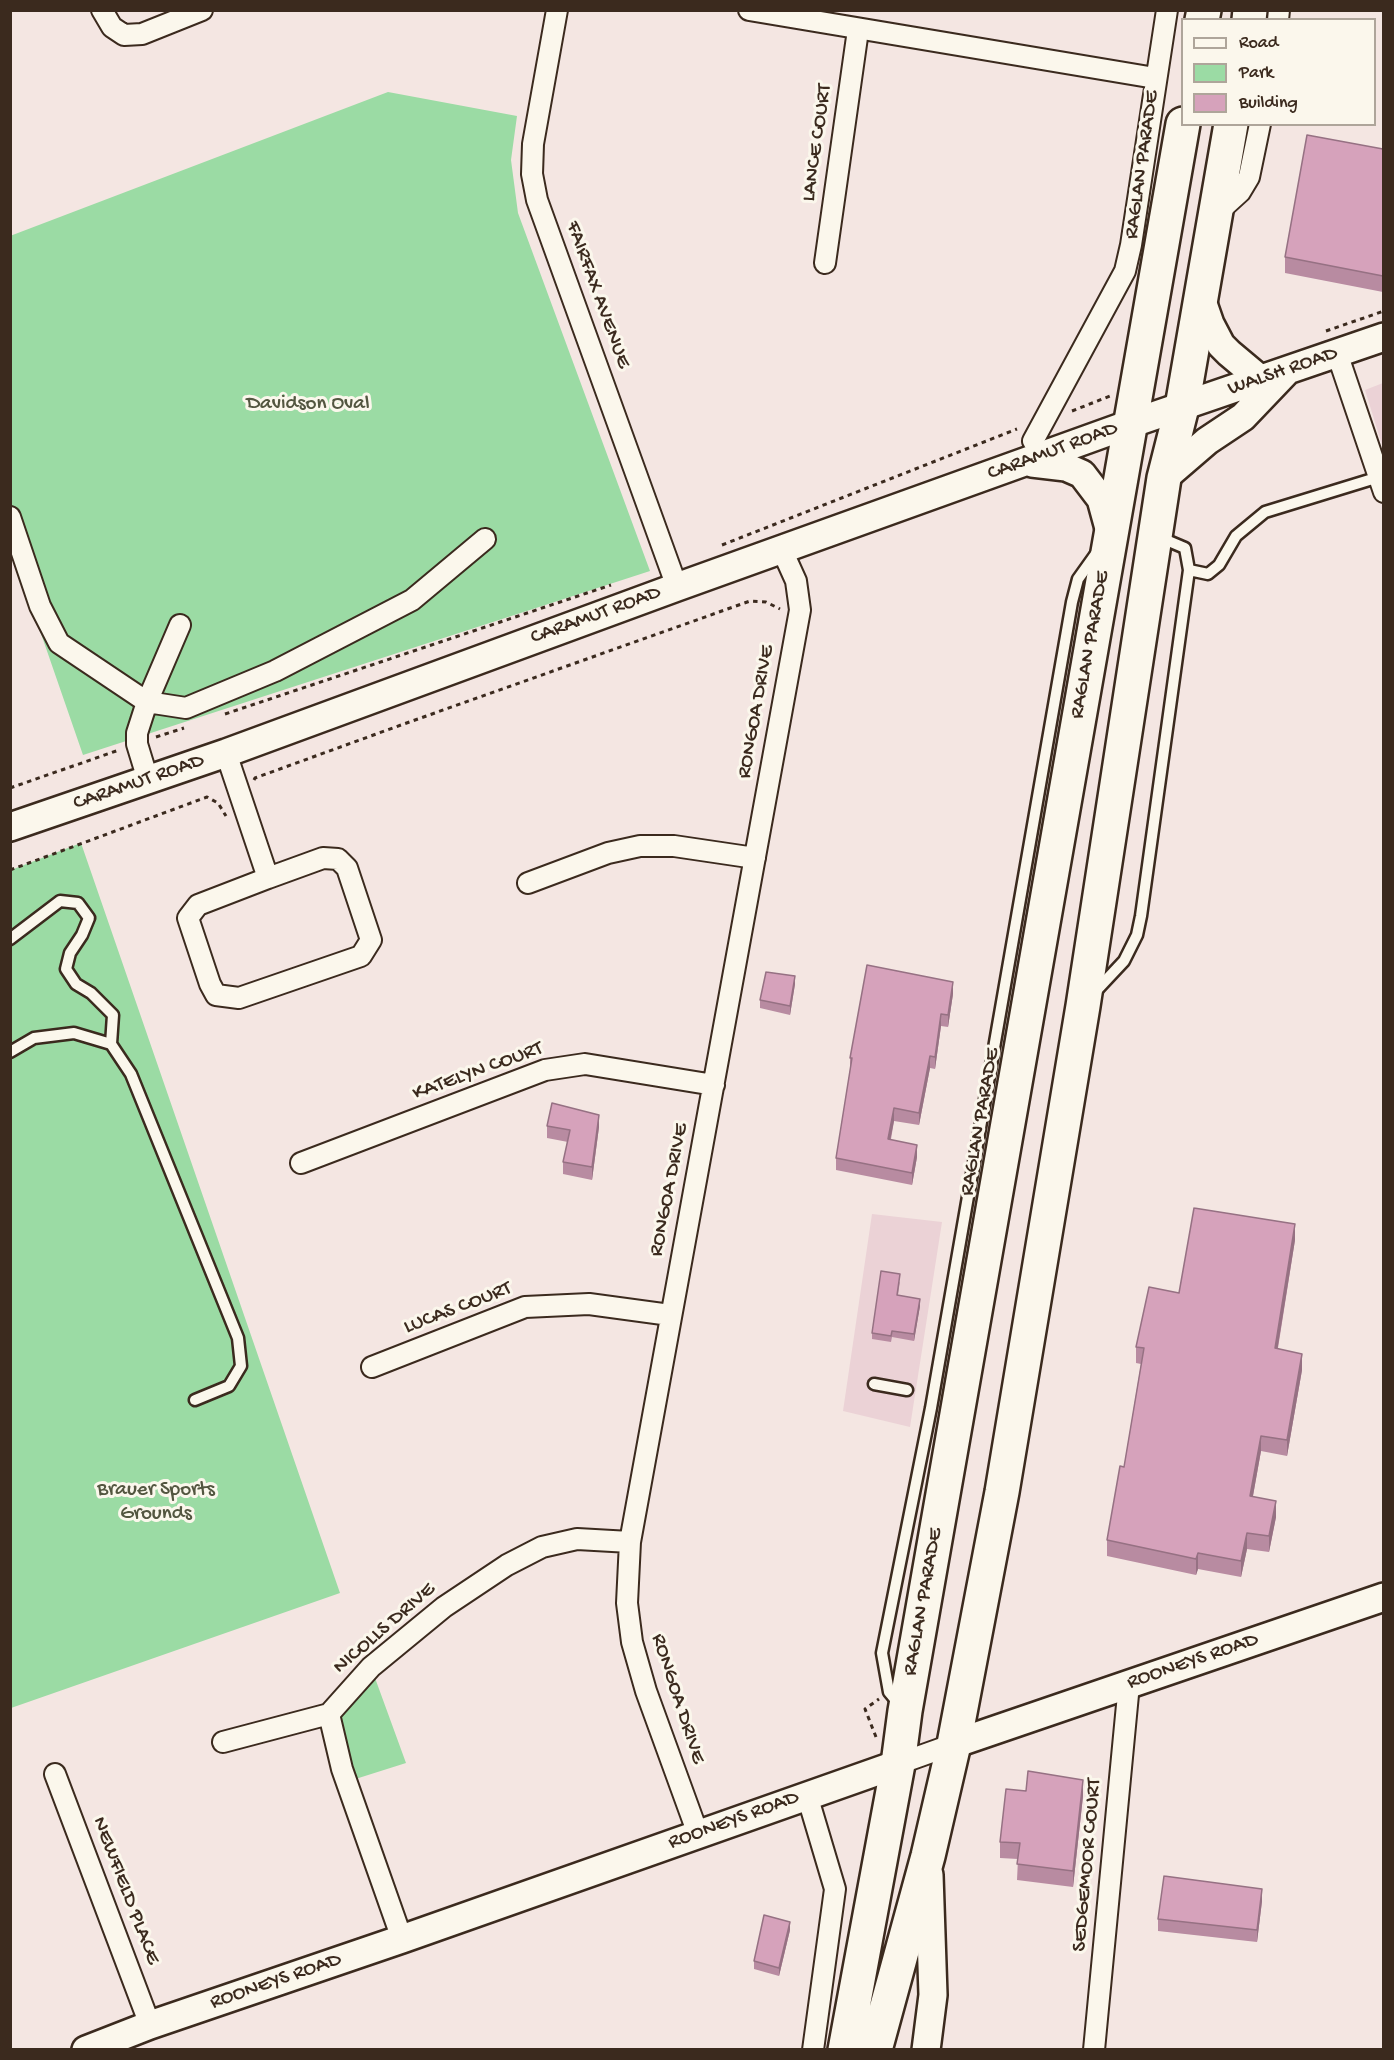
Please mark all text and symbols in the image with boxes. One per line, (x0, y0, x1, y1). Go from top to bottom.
legend (1181, 18, 1376, 126)
text: Road (1239, 33, 1278, 54)
text: Park (1239, 63, 1273, 84)
street label: LANCE COURT (797, 83, 839, 203)
street label: RAGLAN PARADE (1120, 89, 1166, 241)
text: Building (1239, 93, 1298, 114)
street label: FAIRFAX AVENUE (559, 218, 635, 372)
street label: WALSH ROAD (1225, 341, 1341, 403)
park label: Davidson Oval (246, 392, 370, 418)
street label: CARAMUT ROAD (984, 417, 1122, 487)
street label: RAGLAN PARADE (1066, 569, 1116, 721)
street label: CARAMUT ROAD (527, 581, 665, 651)
street label: RONGOA DRIVE (733, 643, 781, 781)
street label: CARAMUT ROAD (70, 749, 208, 817)
street label: KATELYN COURT (410, 1037, 546, 1107)
street label: RAGLAN PARADE (956, 1046, 1006, 1198)
street label: RONGOA DRIVE (645, 1121, 695, 1259)
street label: LUCAS COURT (400, 1277, 516, 1341)
park label: Brauer Sports Grounds (97, 1478, 215, 1528)
street label: RAGLAN PARADE (899, 1526, 949, 1678)
street label: NICOLLS DRIVE (329, 1578, 441, 1680)
street label: ROONEYS ROAD (1124, 1628, 1262, 1696)
street label: RONGOA DRIVE (644, 1631, 710, 1767)
street label: SEDGEMOOR COURT (1068, 1777, 1108, 1953)
street label: ROONEYS ROAD (665, 1786, 803, 1856)
street label: NEWFIELD PLACE (85, 1814, 165, 1968)
street label: ROONEYS ROAD (207, 1948, 345, 2016)

